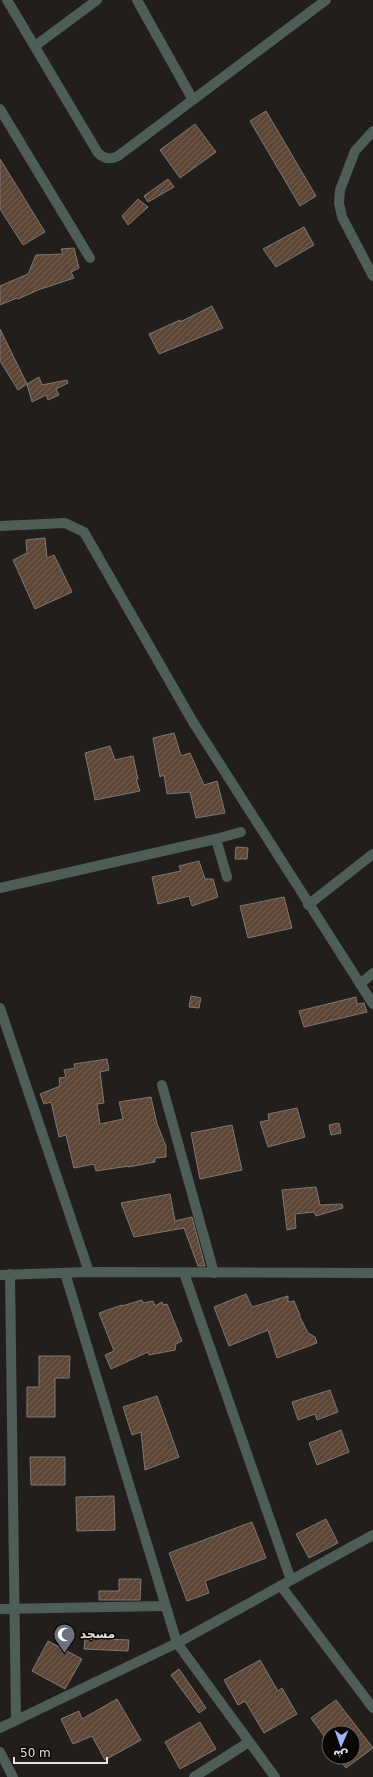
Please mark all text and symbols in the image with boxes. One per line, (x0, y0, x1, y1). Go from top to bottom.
mosque icon: مسجد (52, 1621, 78, 1654)
place label: مسجد (80, 1627, 115, 1641)
north arrow (321, 1725, 361, 1765)
scale bar (14, 1739, 107, 1765)
text: 50 m (20, 1746, 51, 1760)
text: ش (333, 1748, 348, 1761)

